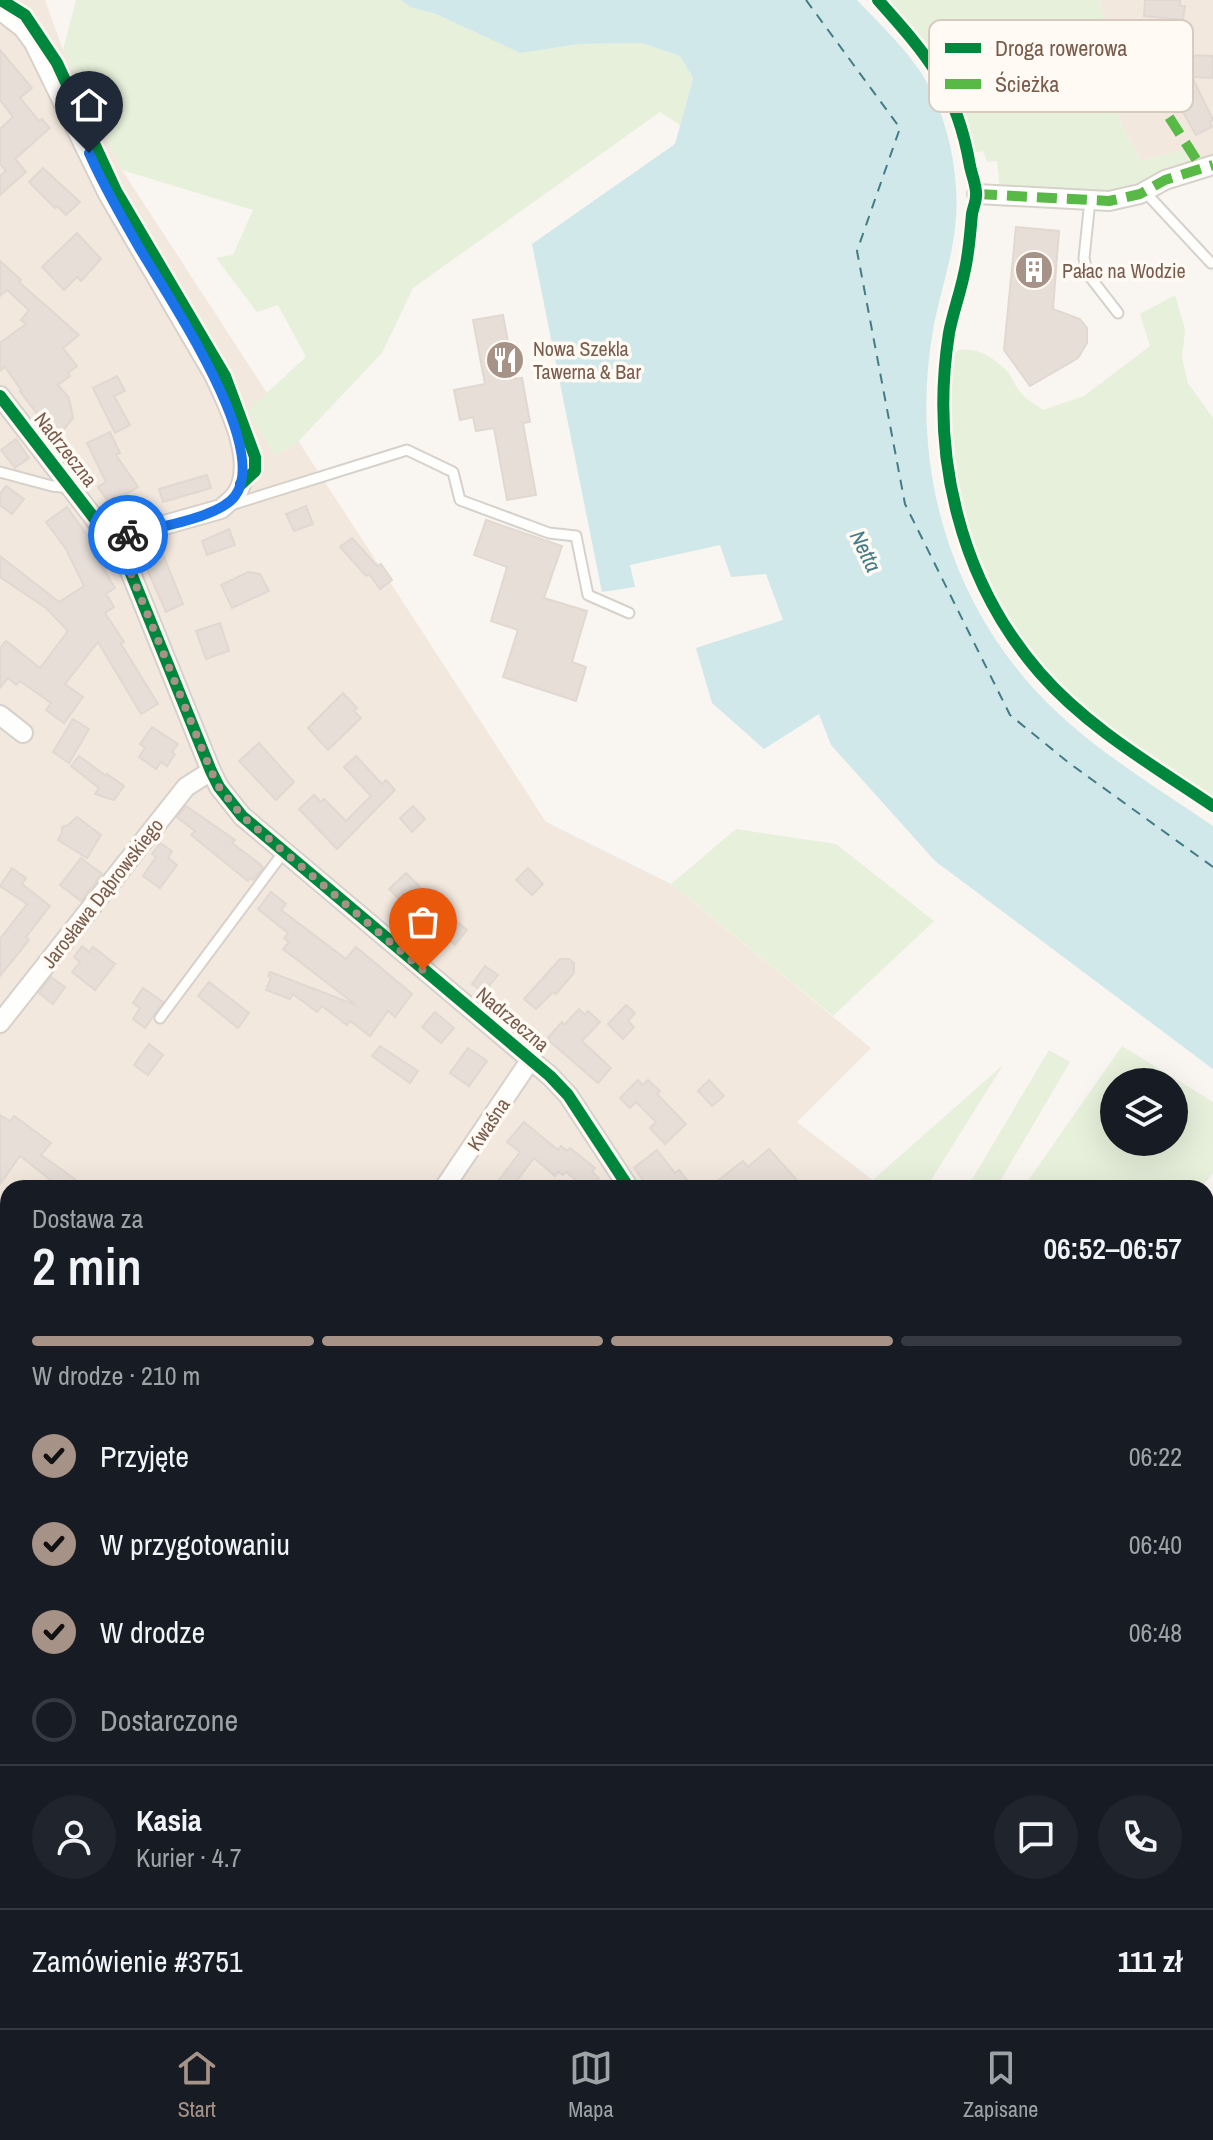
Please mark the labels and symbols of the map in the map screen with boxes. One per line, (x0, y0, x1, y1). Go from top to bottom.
legend (929, 20, 1193, 112)
text: Droga rowerowa (995, 33, 1127, 63)
text: Ścieżka (995, 69, 1059, 99)
pin (55, 71, 123, 153)
building icon: Pałac na Wodzie (1013, 249, 1055, 291)
place label: Pałac na Wodzie (1062, 257, 1186, 284)
place label: Nowa Szekla Tawerna & Bar (533, 335, 641, 385)
restaurant icon: Nowa Szekla Tawerna & Bar (484, 339, 526, 381)
street label: Nadrzeczna (28, 406, 104, 492)
courier (88, 495, 168, 575)
water label: Netta (843, 525, 889, 577)
street label: Jarosława Dąbrowskiego (35, 813, 169, 973)
pin (389, 888, 457, 970)
street label: Nadrzeczna (471, 981, 555, 1057)
street label: Kwaśna (460, 1092, 516, 1156)

